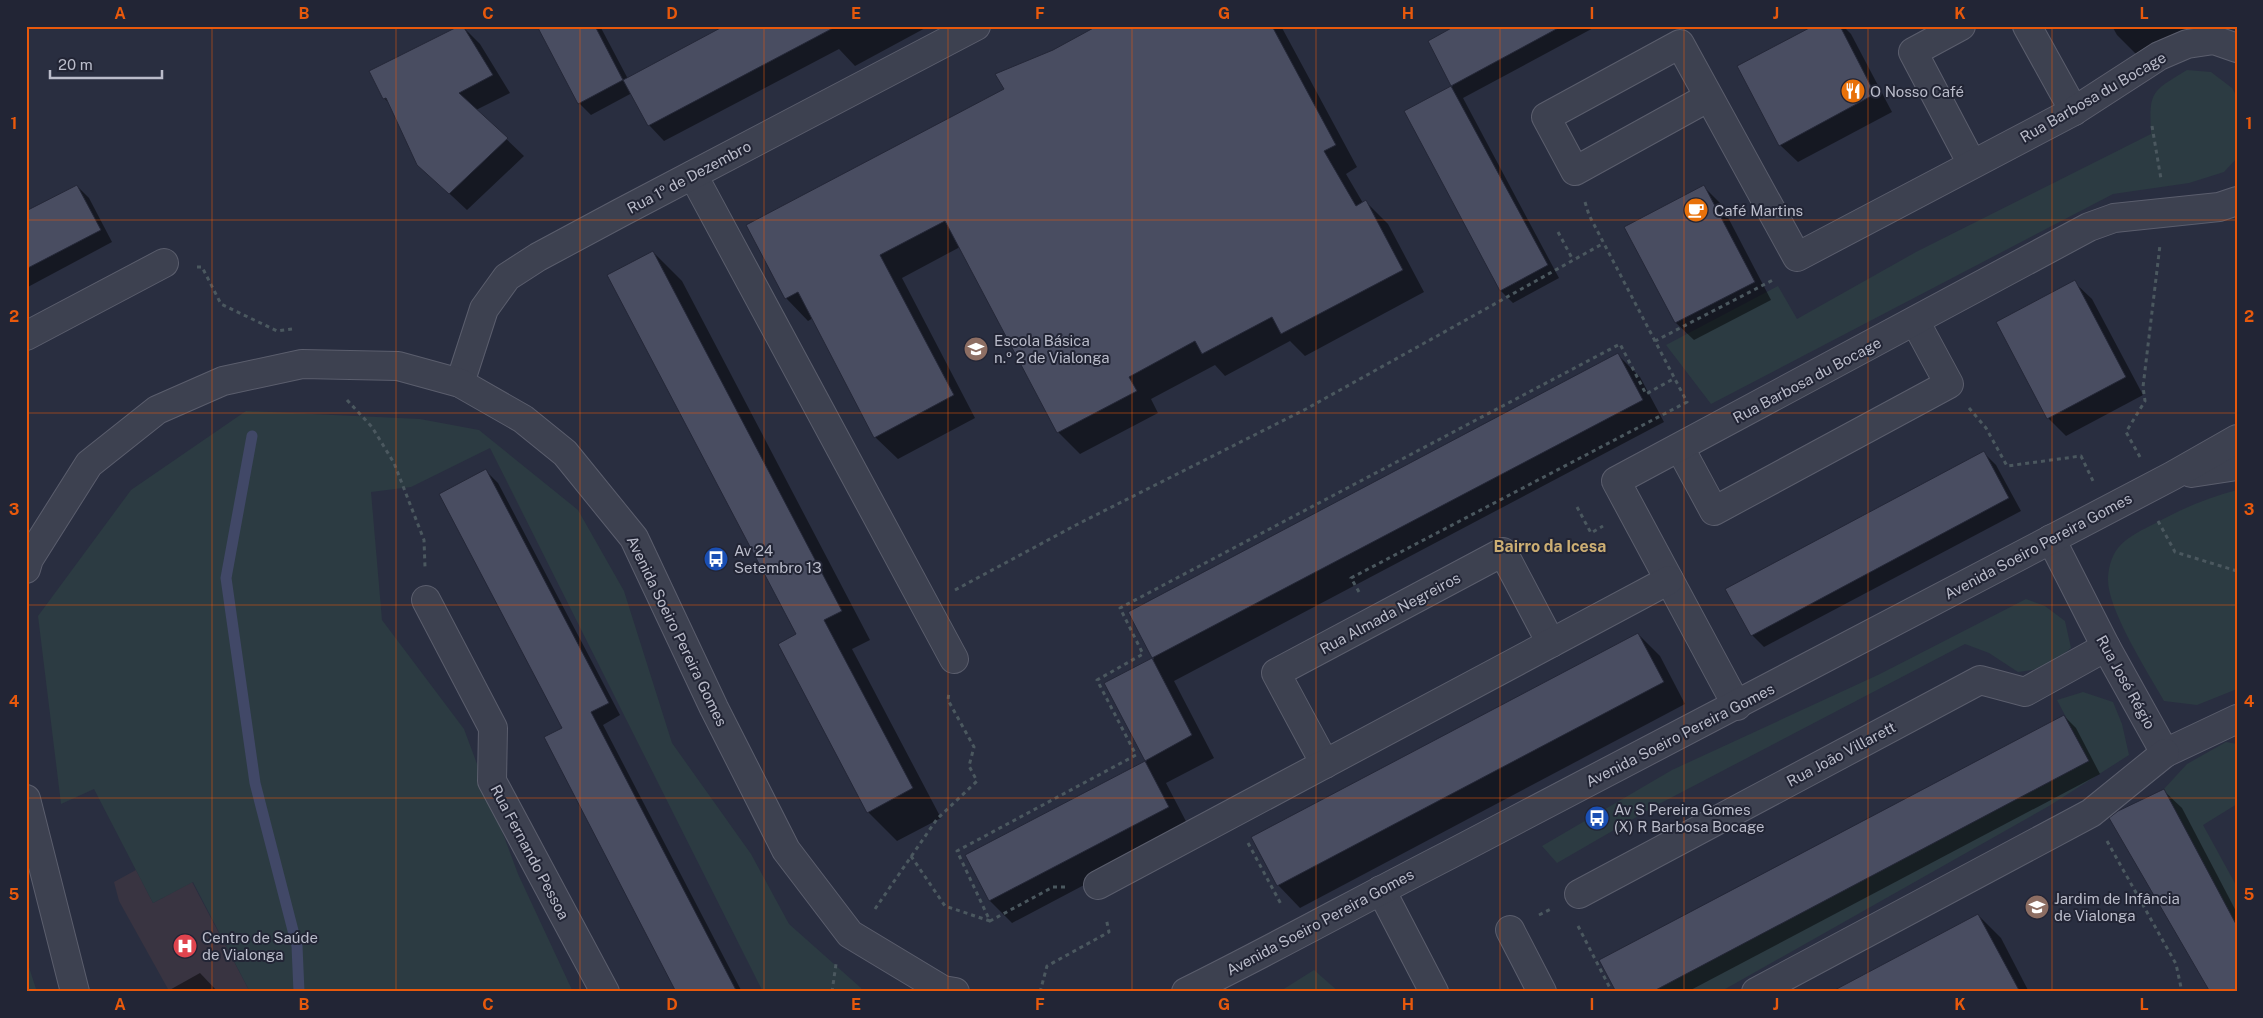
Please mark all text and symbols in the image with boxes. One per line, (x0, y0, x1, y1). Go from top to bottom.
text: A (114, 4, 126, 23)
text: B (299, 4, 310, 23)
text: C (482, 4, 494, 23)
text: D (666, 4, 678, 23)
text: E (851, 4, 861, 23)
text: F (1035, 4, 1045, 23)
text: G (1218, 4, 1230, 23)
text: H (1402, 4, 1414, 23)
text: I (1590, 4, 1594, 23)
text: J (1773, 4, 1779, 23)
text: K (1954, 4, 1966, 23)
text: L (2139, 4, 2149, 23)
scale bar (50, 48, 162, 80)
street label: Rua Barbosa du Bocage (2017, 48, 2169, 146)
text: 20 m (58, 56, 93, 73)
restaurant icon: O Nosso Café (1840, 78, 1866, 104)
place label: O Nosso Café (1870, 83, 1964, 100)
text: 1 (11, 114, 17, 133)
text: 1 (2246, 114, 2252, 133)
street label: Rua 1º de Dezembro (624, 137, 754, 217)
cafe icon: Café Martins (1683, 197, 1709, 223)
place label: Café Martins (1714, 202, 1803, 219)
text: 2 (9, 307, 19, 326)
text: 2 (2244, 307, 2254, 326)
place label: Escola Básica n.º 2 de Vialonga (994, 332, 1110, 366)
street label: Rua Barbosa du Bocage (1730, 334, 1884, 426)
school or university icon: Escola Básica n.º 2 de Vialonga (963, 336, 989, 362)
street label: Avenida Soeiro Pereira Gomes (1942, 489, 2134, 603)
text: 3 (9, 500, 19, 519)
text: 3 (2244, 500, 2254, 519)
street label: Avenida Soeiro Pereira Gomes (623, 533, 731, 729)
district label: Bairro da Icesa (1494, 537, 1606, 556)
place label: Av 24 Setembro 13 (734, 542, 822, 576)
bus stop icon: Av 24 Setembro 13 (703, 546, 729, 572)
street label: Rua Almada Negreiros (1317, 569, 1463, 657)
street label: Rua José Régio (2093, 632, 2159, 732)
street label: Avenida Soeiro Pereira Gomes (1583, 680, 1777, 790)
text: 4 (9, 692, 20, 711)
text: 4 (2244, 692, 2255, 711)
street label: Rua João Villarett (1784, 718, 1898, 790)
street label: Rua Fernando Pessoa (487, 782, 573, 922)
place label: Av S Pereira Gomes (X) R Barbosa Bocage (1614, 801, 1765, 835)
bus stop icon: Av S Pereira Gomes (X) R Barbosa Bocage (1584, 805, 1610, 831)
street label: Avenida Soeiro Pereira Gomes (1224, 865, 1416, 979)
text: 5 (9, 885, 20, 904)
text: 5 (2244, 885, 2255, 904)
place label: Jardim de Infância de Vialonga (2054, 890, 2180, 924)
school or university icon: Jardim de Infância de Vialonga (2024, 894, 2050, 920)
place label: Centro de Saúde de Vialonga (202, 929, 318, 963)
hospital icon: Centro de Saúde de Vialonga (172, 933, 198, 959)
text: A (114, 995, 126, 1014)
text: B (299, 995, 310, 1014)
text: C (482, 995, 494, 1014)
text: D (666, 995, 678, 1014)
text: E (851, 995, 861, 1014)
text: F (1035, 995, 1045, 1014)
text: G (1218, 995, 1230, 1014)
text: H (1402, 995, 1414, 1014)
text: I (1590, 995, 1594, 1014)
text: J (1773, 995, 1779, 1014)
text: K (1954, 995, 1966, 1014)
text: L (2139, 995, 2149, 1014)

